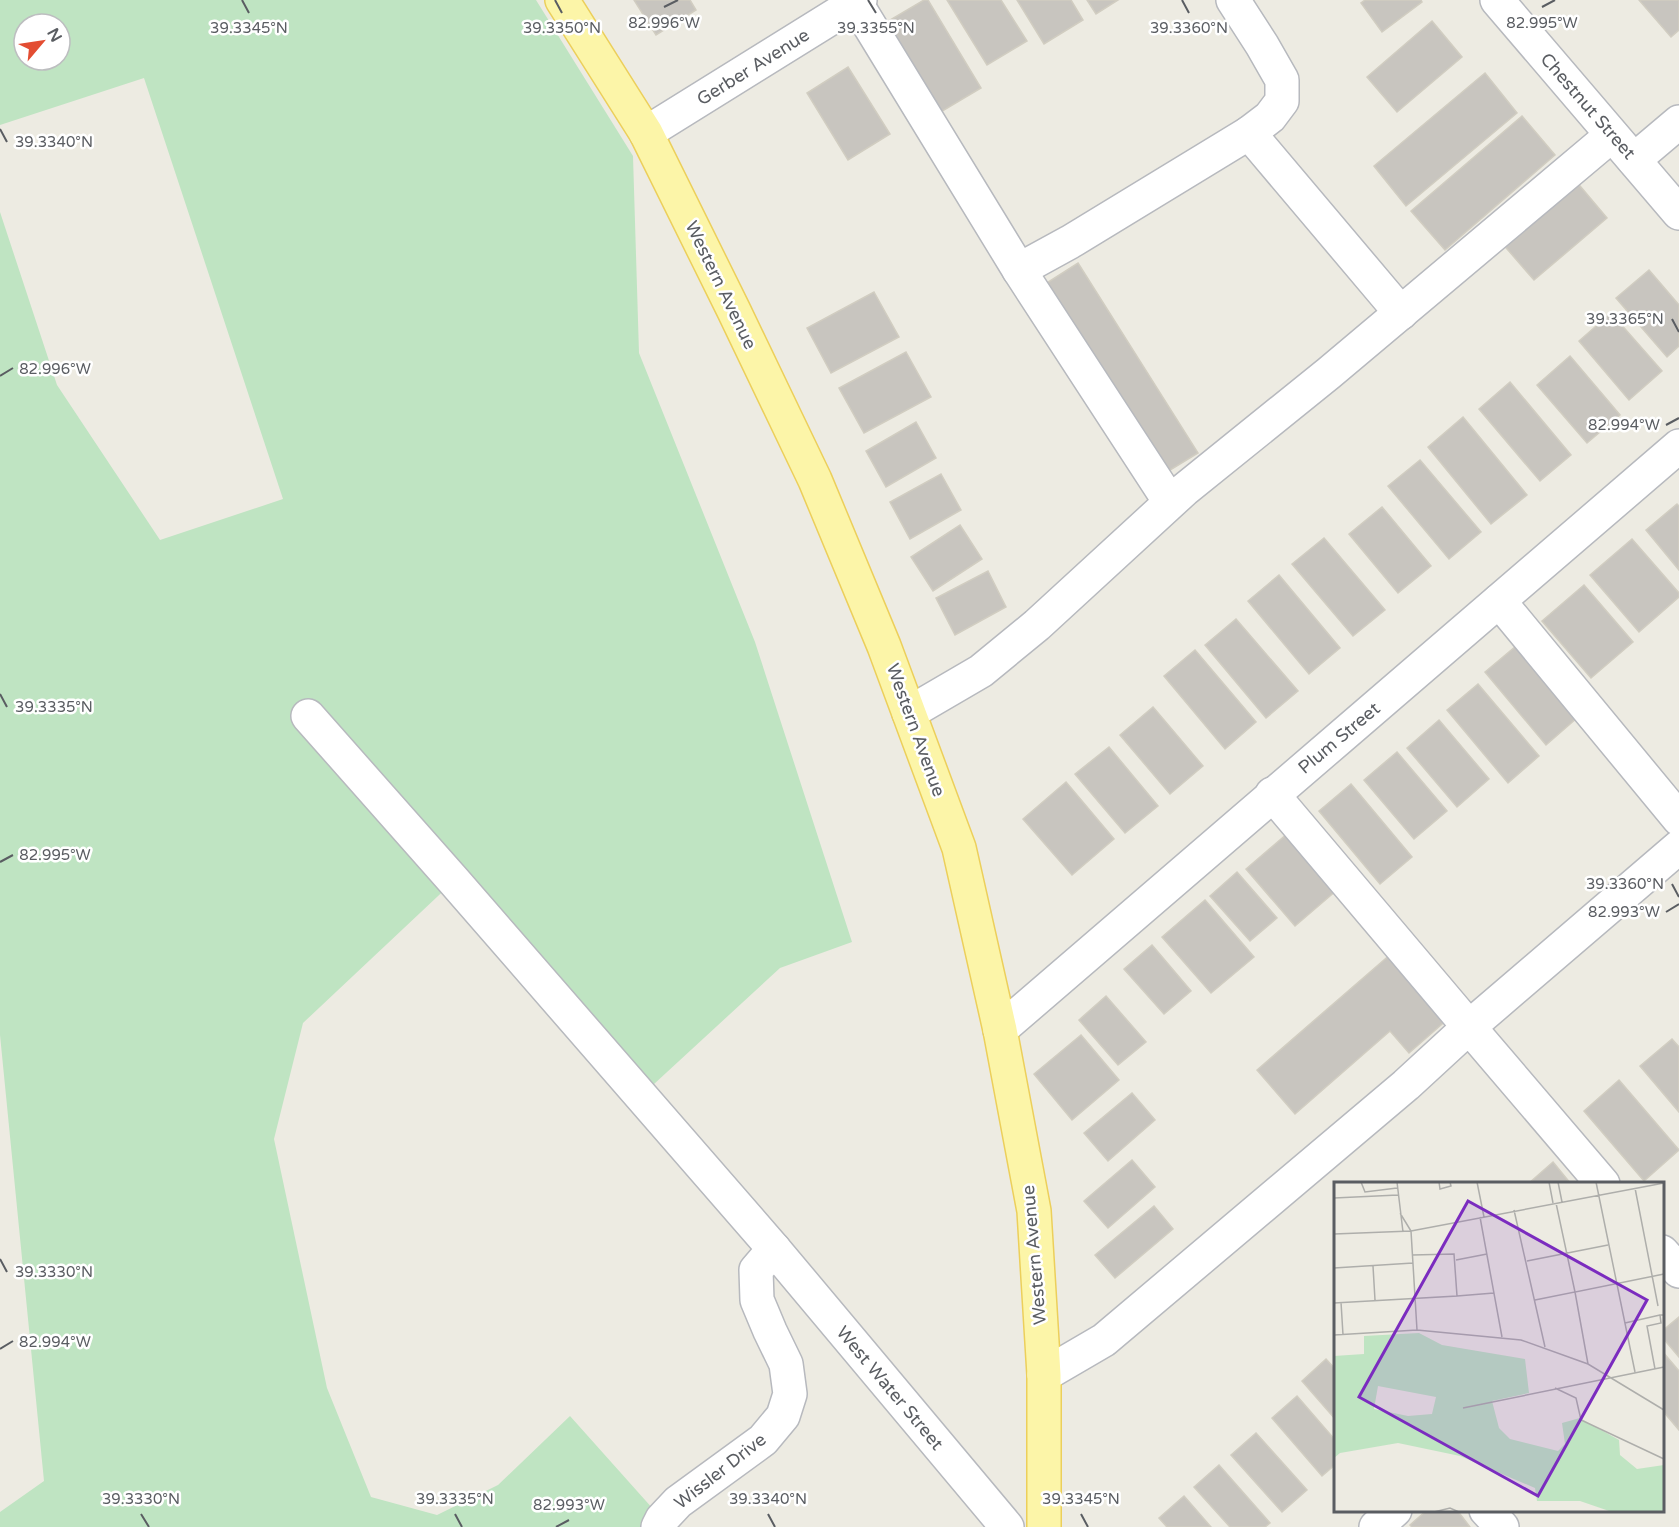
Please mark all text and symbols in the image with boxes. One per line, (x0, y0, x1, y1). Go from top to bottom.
north arrow (12, 12, 72, 72)
text: 82.996°W (628, 14, 700, 32)
text: 82.995°W (1506, 14, 1578, 32)
text: 39.3345°N (210, 19, 288, 37)
text: 39.3350°N (523, 19, 601, 37)
text: 39.3355°N (837, 19, 915, 37)
text: 39.3360°N (1150, 19, 1228, 37)
street label: Gerber Avenue (693, 24, 813, 110)
text: N (42, 25, 66, 46)
street label: Chestnut Street (1536, 48, 1640, 164)
text: 39.3340°N (15, 133, 93, 151)
street label: Western Avenue (680, 217, 762, 353)
text: 39.3365°N (1586, 310, 1664, 328)
text: 82.996°W (19, 360, 91, 378)
text: 82.994°W (1588, 416, 1660, 434)
street label: Western Avenue (882, 660, 950, 800)
street label: Plum Street (1294, 697, 1384, 779)
text: 39.3335°N (15, 698, 93, 716)
text: 82.995°W (19, 846, 91, 864)
text: 39.3360°N (1586, 875, 1664, 893)
text: 82.993°W (1588, 903, 1660, 921)
inset map (1334, 1182, 1664, 1512)
street label: Western Avenue (1017, 1184, 1051, 1326)
text: 39.3330°N (15, 1263, 93, 1281)
street label: West Water Street (832, 1322, 948, 1455)
text: 82.994°W (19, 1333, 91, 1351)
street label: Wissler Drive (670, 1428, 770, 1514)
text: 39.3330°N (102, 1490, 180, 1508)
text: 39.3335°N (416, 1490, 494, 1508)
text: 39.3340°N (729, 1490, 807, 1508)
text: 39.3345°N (1042, 1490, 1120, 1508)
text: 82.993°W (533, 1496, 605, 1514)

